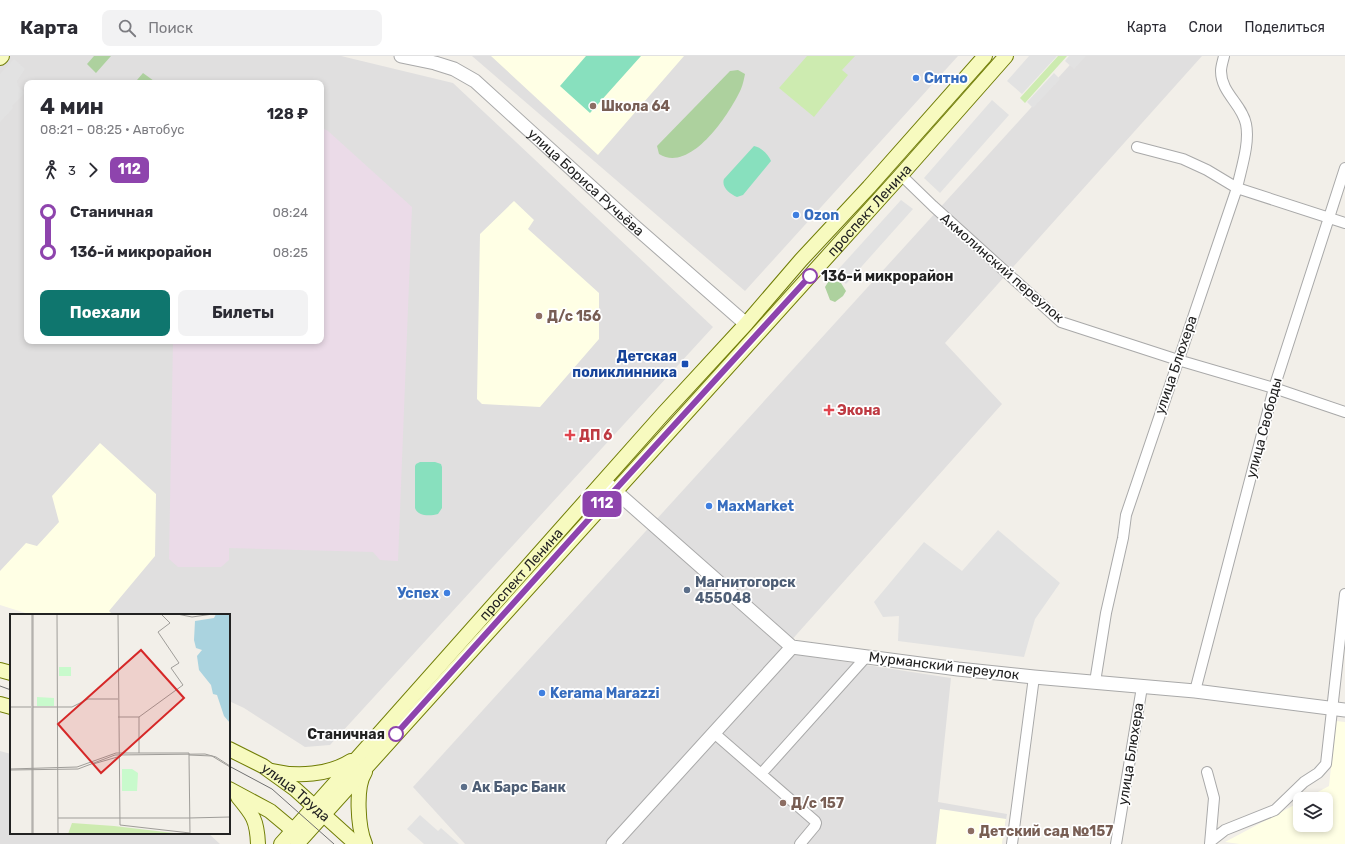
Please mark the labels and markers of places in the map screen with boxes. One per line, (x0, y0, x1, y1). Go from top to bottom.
place label: Ситно (924, 70, 968, 87)
marker: Ситно (911, 73, 921, 83)
place label: Школа 64 (601, 98, 671, 115)
marker: Школа 64 (588, 101, 598, 111)
place label: Ozon (804, 207, 839, 224)
marker: Ozon (791, 210, 801, 220)
marker: 136-й микрорайон (802, 268, 818, 284)
place label: 136-й микрорайон (821, 268, 953, 285)
place label: Д/с 156 (547, 308, 601, 325)
marker: Д/с 156 (534, 311, 544, 321)
place label: Детская поликлинника (572, 348, 677, 381)
marker: Детская поликлинника (680, 359, 690, 369)
place label: Экона (837, 402, 881, 419)
marker: Экона (824, 405, 834, 415)
place label: ДП 6 (579, 427, 612, 444)
marker: ДП 6 (564, 429, 576, 441)
place label: MaxMarket (717, 498, 794, 515)
marker: MaxMarket (704, 501, 714, 511)
place label: Магнитогорск 455048 (695, 574, 796, 607)
place label: Успех (397, 585, 440, 602)
marker: Магнитогорск 455048 (682, 585, 692, 595)
marker: Успех (442, 588, 452, 598)
place label: Kerama Marazzi (550, 685, 660, 702)
marker: Kerama Marazzi (537, 688, 547, 698)
place label: Станичная (307, 726, 385, 743)
marker: Станичная (388, 726, 404, 742)
place label: Ак Барс Банк (472, 779, 566, 796)
marker: Ак Барс Банк (459, 782, 469, 792)
place label: Д/с 157 (791, 795, 844, 812)
marker: Д/с 157 (778, 798, 788, 808)
place label: Детский сад №157 (979, 823, 1113, 840)
marker: Детский сад №157 (966, 826, 976, 836)

